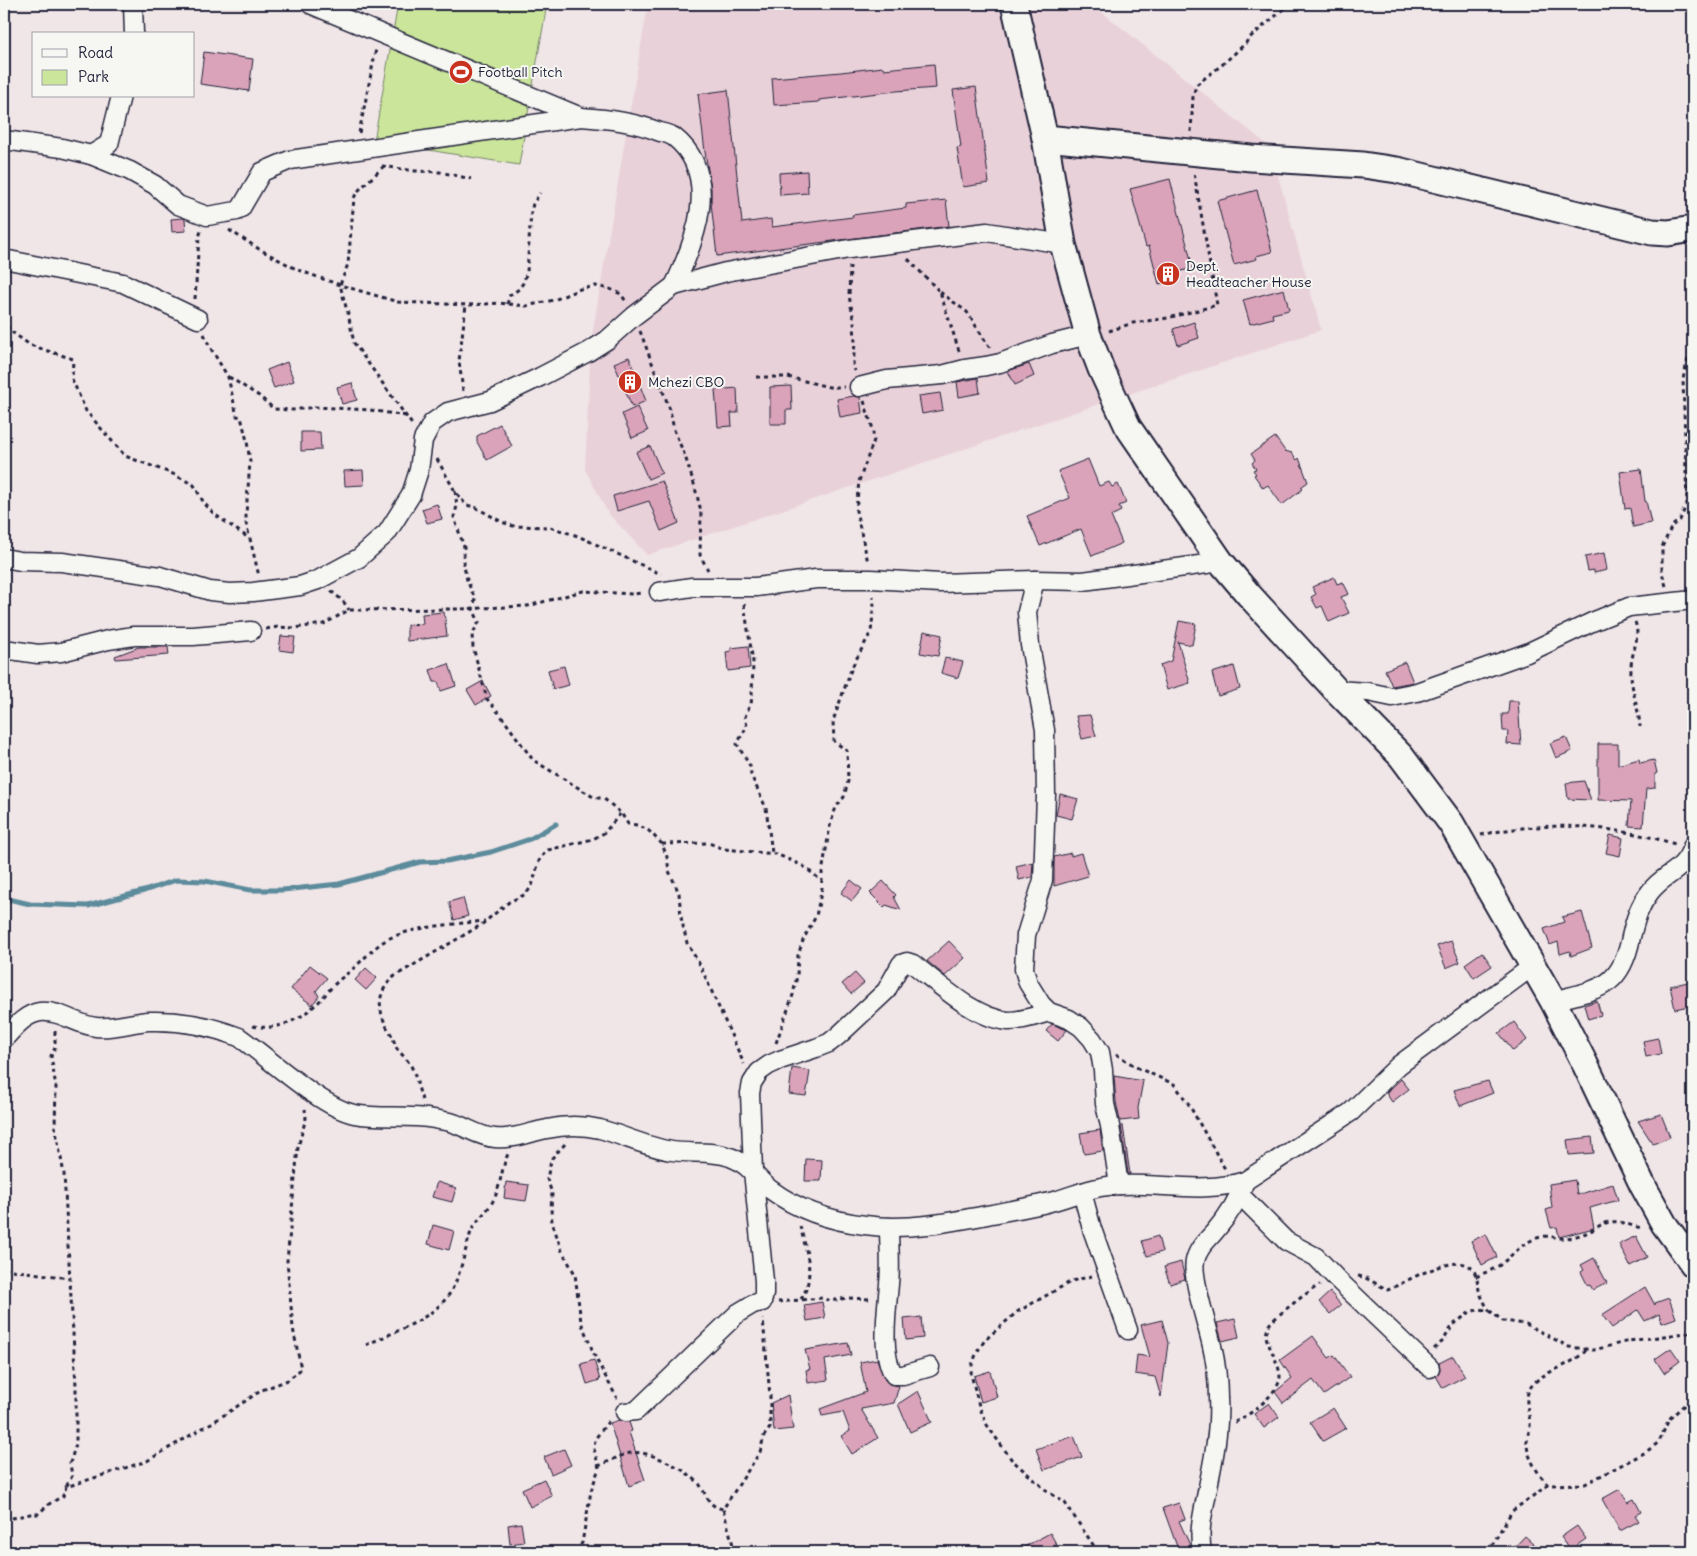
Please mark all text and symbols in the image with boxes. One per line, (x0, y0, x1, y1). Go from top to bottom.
legend (32, 32, 195, 98)
text: Road (78, 43, 113, 62)
sports icon: Football Pitch (448, 59, 474, 85)
place label: Football Pitch (478, 63, 562, 81)
text: Park (78, 67, 109, 86)
place label: Dept. Headteacher House (1186, 257, 1312, 291)
building icon: Dept. Headteacher House (1155, 261, 1181, 287)
building icon: Mchezi CBO (617, 369, 643, 395)
place label: Mchezi CBO (648, 373, 725, 391)

